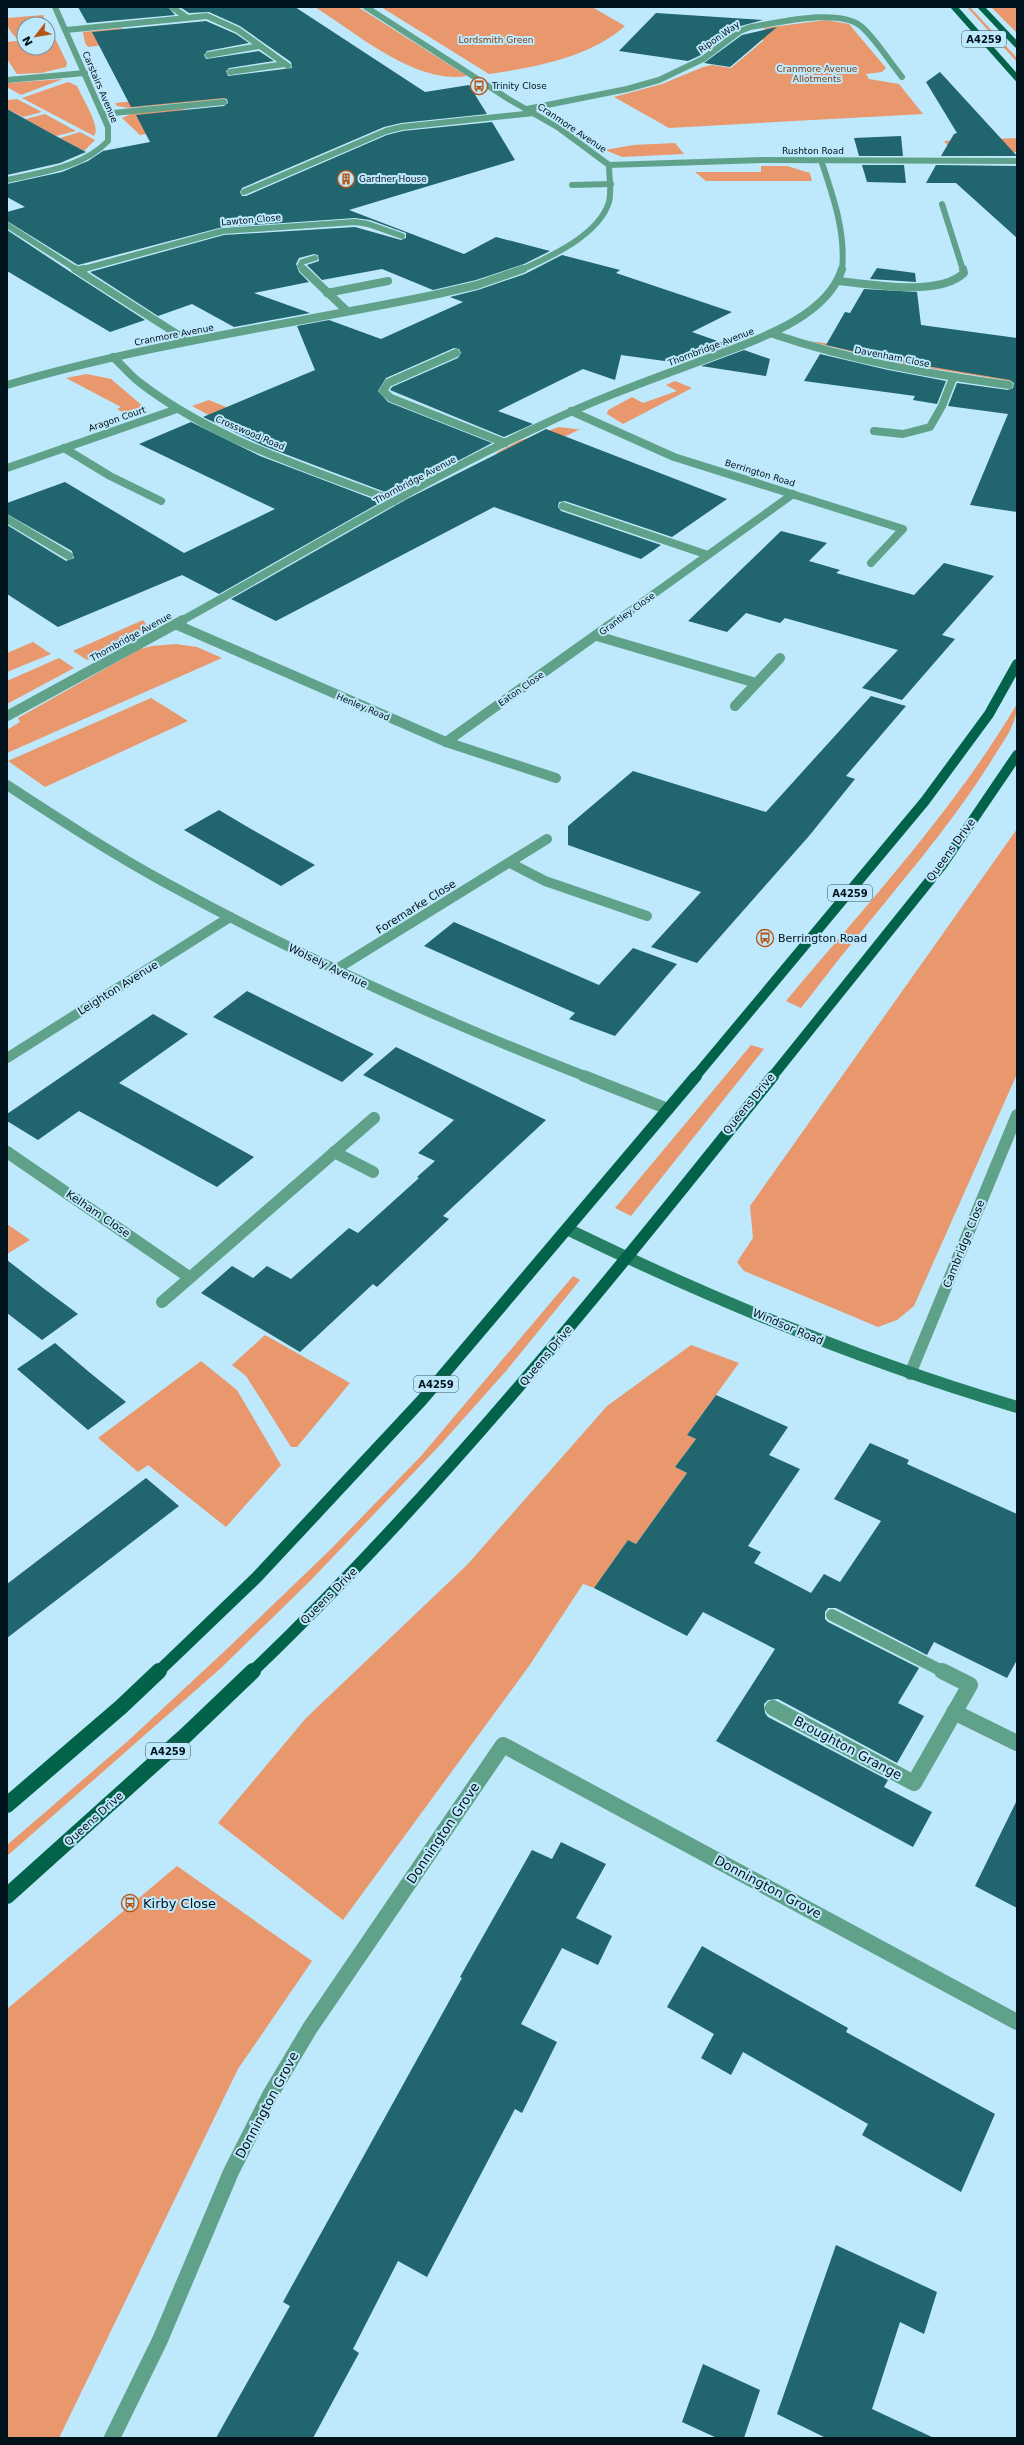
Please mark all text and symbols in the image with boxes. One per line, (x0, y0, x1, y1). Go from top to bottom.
north arrow (16, 16, 56, 56)
street label: Ripon Way (697, 19, 742, 55)
road number: A4259 (962, 31, 1006, 47)
text: N (20, 34, 36, 48)
park label: Lordsmith Green (459, 35, 533, 45)
street label: Carstairs Avenue (80, 50, 120, 125)
park label: Cranmore Avenue Allotments (777, 64, 858, 84)
bus stop icon: Trinity Close (469, 76, 489, 96)
place label: Trinity Close (491, 81, 547, 91)
street label: Cranmore Avenue (536, 101, 609, 155)
street label: Rushton Road (782, 146, 844, 156)
building icon: Gardner House (336, 169, 356, 189)
place label: Gardner House (359, 174, 427, 184)
street label: Lawton Close (221, 212, 282, 228)
street label: Cranmore Avenue (133, 322, 215, 348)
street label: Thornbridge Avenue (666, 326, 756, 368)
street label: Davenham Close (854, 345, 931, 369)
street label: Aragon Court (87, 404, 147, 433)
street label: Crosswood Road (214, 414, 286, 452)
street label: Thornbridge Avenue (372, 454, 458, 506)
street label: Berrington Road (724, 458, 796, 488)
street label: Grantley Close (597, 590, 657, 637)
street label: Thornbridge Avenue (88, 610, 174, 664)
street label: Eaton Close (496, 669, 546, 708)
street label: Henley Road (335, 691, 391, 723)
street label: Queens Drive (924, 816, 978, 884)
street label: Foremarke Close (374, 877, 459, 937)
road number: A4259 (828, 885, 872, 901)
bus stop icon: Berrington Road (755, 928, 775, 948)
place label: Berrington Road (778, 932, 867, 945)
street label: Wolsely Avenue (286, 941, 370, 991)
street label: Leighton Avenue (76, 958, 161, 1018)
street label: Queens Drive (720, 1071, 778, 1137)
street label: Kelham Close (64, 1188, 133, 1240)
street label: Cambridge Close (940, 1198, 988, 1290)
street label: Windsor Road (751, 1306, 825, 1348)
street label: Queens Drive (517, 1323, 575, 1389)
road number: A4259 (414, 1376, 458, 1392)
street label: Queens Drive (298, 1565, 360, 1627)
street label: Broughton Grange (792, 1713, 904, 1783)
road number: A4259 (146, 1743, 190, 1759)
street label: Donnington Grove (404, 1780, 482, 1886)
street label: Queens Drive (62, 1789, 126, 1849)
street label: Donnington Grove (712, 1853, 824, 1921)
bus stop icon: Kirby Close (120, 1893, 140, 1913)
place label: Kirby Close (143, 1896, 216, 1911)
street label: Donnington Grove (233, 2049, 301, 2161)

